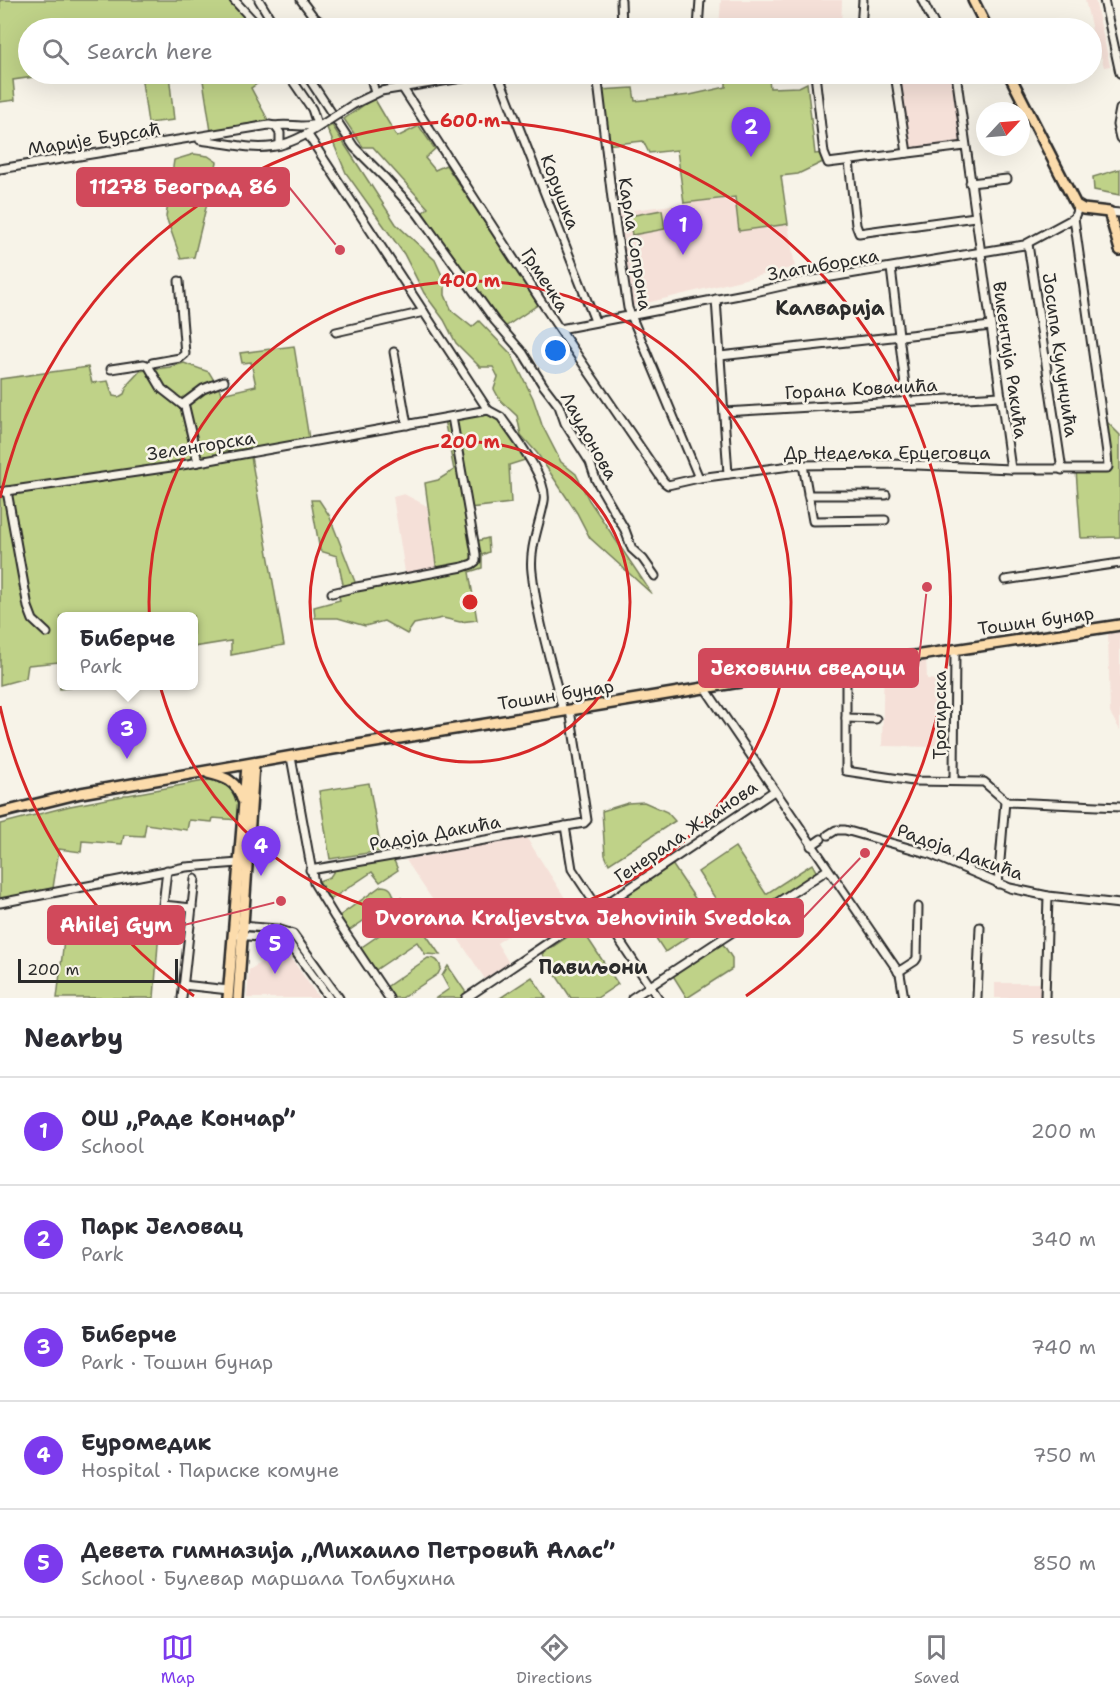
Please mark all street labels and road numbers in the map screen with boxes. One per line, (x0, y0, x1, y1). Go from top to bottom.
street label: Марије Бурсаћ (26, 117, 162, 161)
street label: Корушка (535, 151, 585, 233)
street label: Карла Сопрона (613, 176, 657, 312)
street label: Грмечка (515, 243, 575, 317)
street label: Златиборска (765, 243, 881, 287)
street label: Јосипа Кулунџића (1037, 271, 1083, 439)
street label: Викентија Ракића (987, 280, 1033, 440)
street label: Горана Ковачића (784, 373, 938, 405)
street label: Лаудонова (555, 388, 623, 484)
street label: Зеленгорска (145, 426, 257, 466)
street label: Др Недељка Ерцеговца (784, 441, 990, 465)
street label: Тошин бунар (976, 601, 1096, 641)
street label: Трогирска (928, 671, 952, 759)
street label: Тошин бунар (496, 674, 616, 716)
street label: Генерала Жданова (610, 775, 762, 889)
street label: Радоја Дакића (367, 810, 503, 856)
street label: Радоја Дакића (893, 818, 1027, 886)

